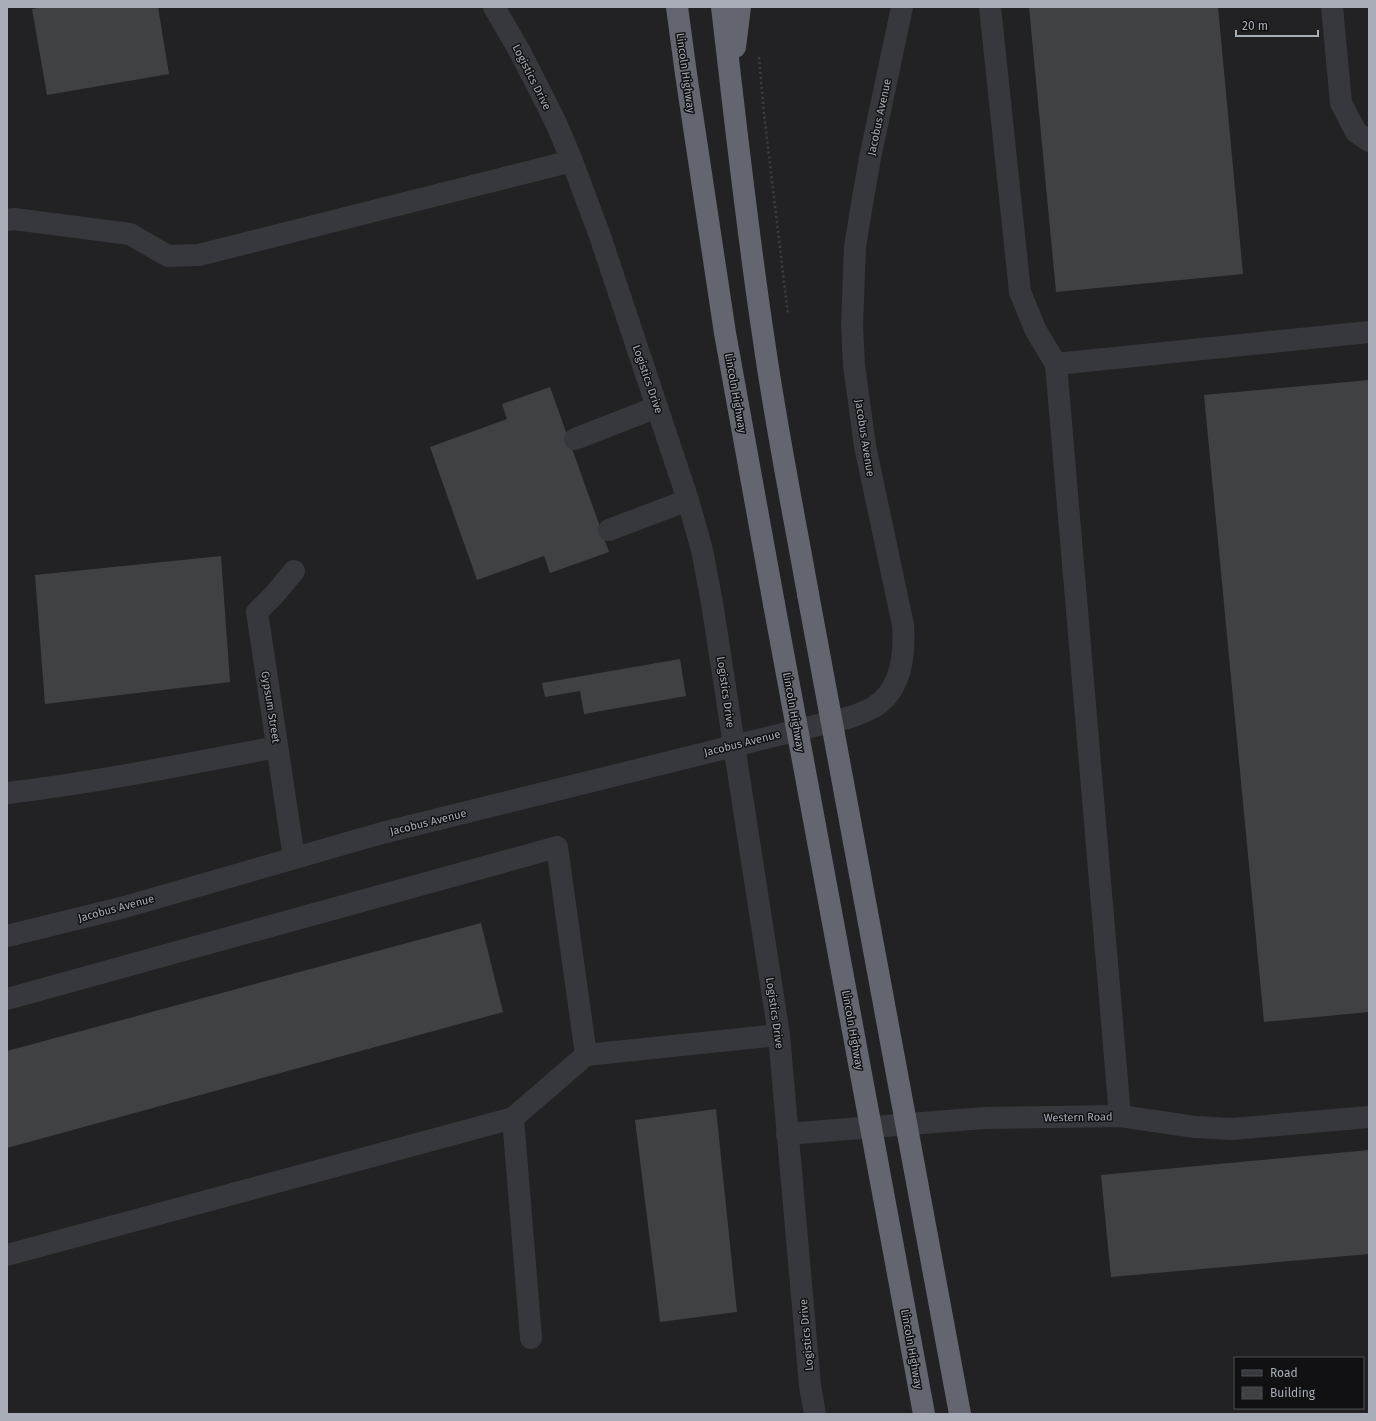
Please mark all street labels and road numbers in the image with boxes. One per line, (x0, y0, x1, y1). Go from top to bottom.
street label: Lincoln Highway (673, 32, 698, 115)
street label: Logistics Drive (509, 42, 554, 112)
street label: Jacobus Avenue (865, 77, 894, 157)
street label: Logistics Drive (630, 343, 665, 415)
street label: Lincoln Highway (722, 352, 749, 435)
street label: Jacobus Avenue (852, 398, 877, 478)
street label: Logistics Drive (714, 656, 737, 729)
street label: Gypsum Street (258, 670, 283, 744)
street label: Lincoln Highway (780, 671, 807, 754)
street label: Jacobus Avenue (703, 728, 782, 759)
street label: Jacobus Avenue (389, 807, 468, 838)
street label: Jacobus Avenue (77, 892, 156, 925)
street label: Logistics Drive (763, 977, 786, 1050)
street label: Lincoln Highway (839, 989, 866, 1072)
street label: Western Road (1043, 1110, 1113, 1125)
street label: Logistics Drive (797, 1299, 816, 1371)
street label: Lincoln Highway (898, 1308, 925, 1391)

